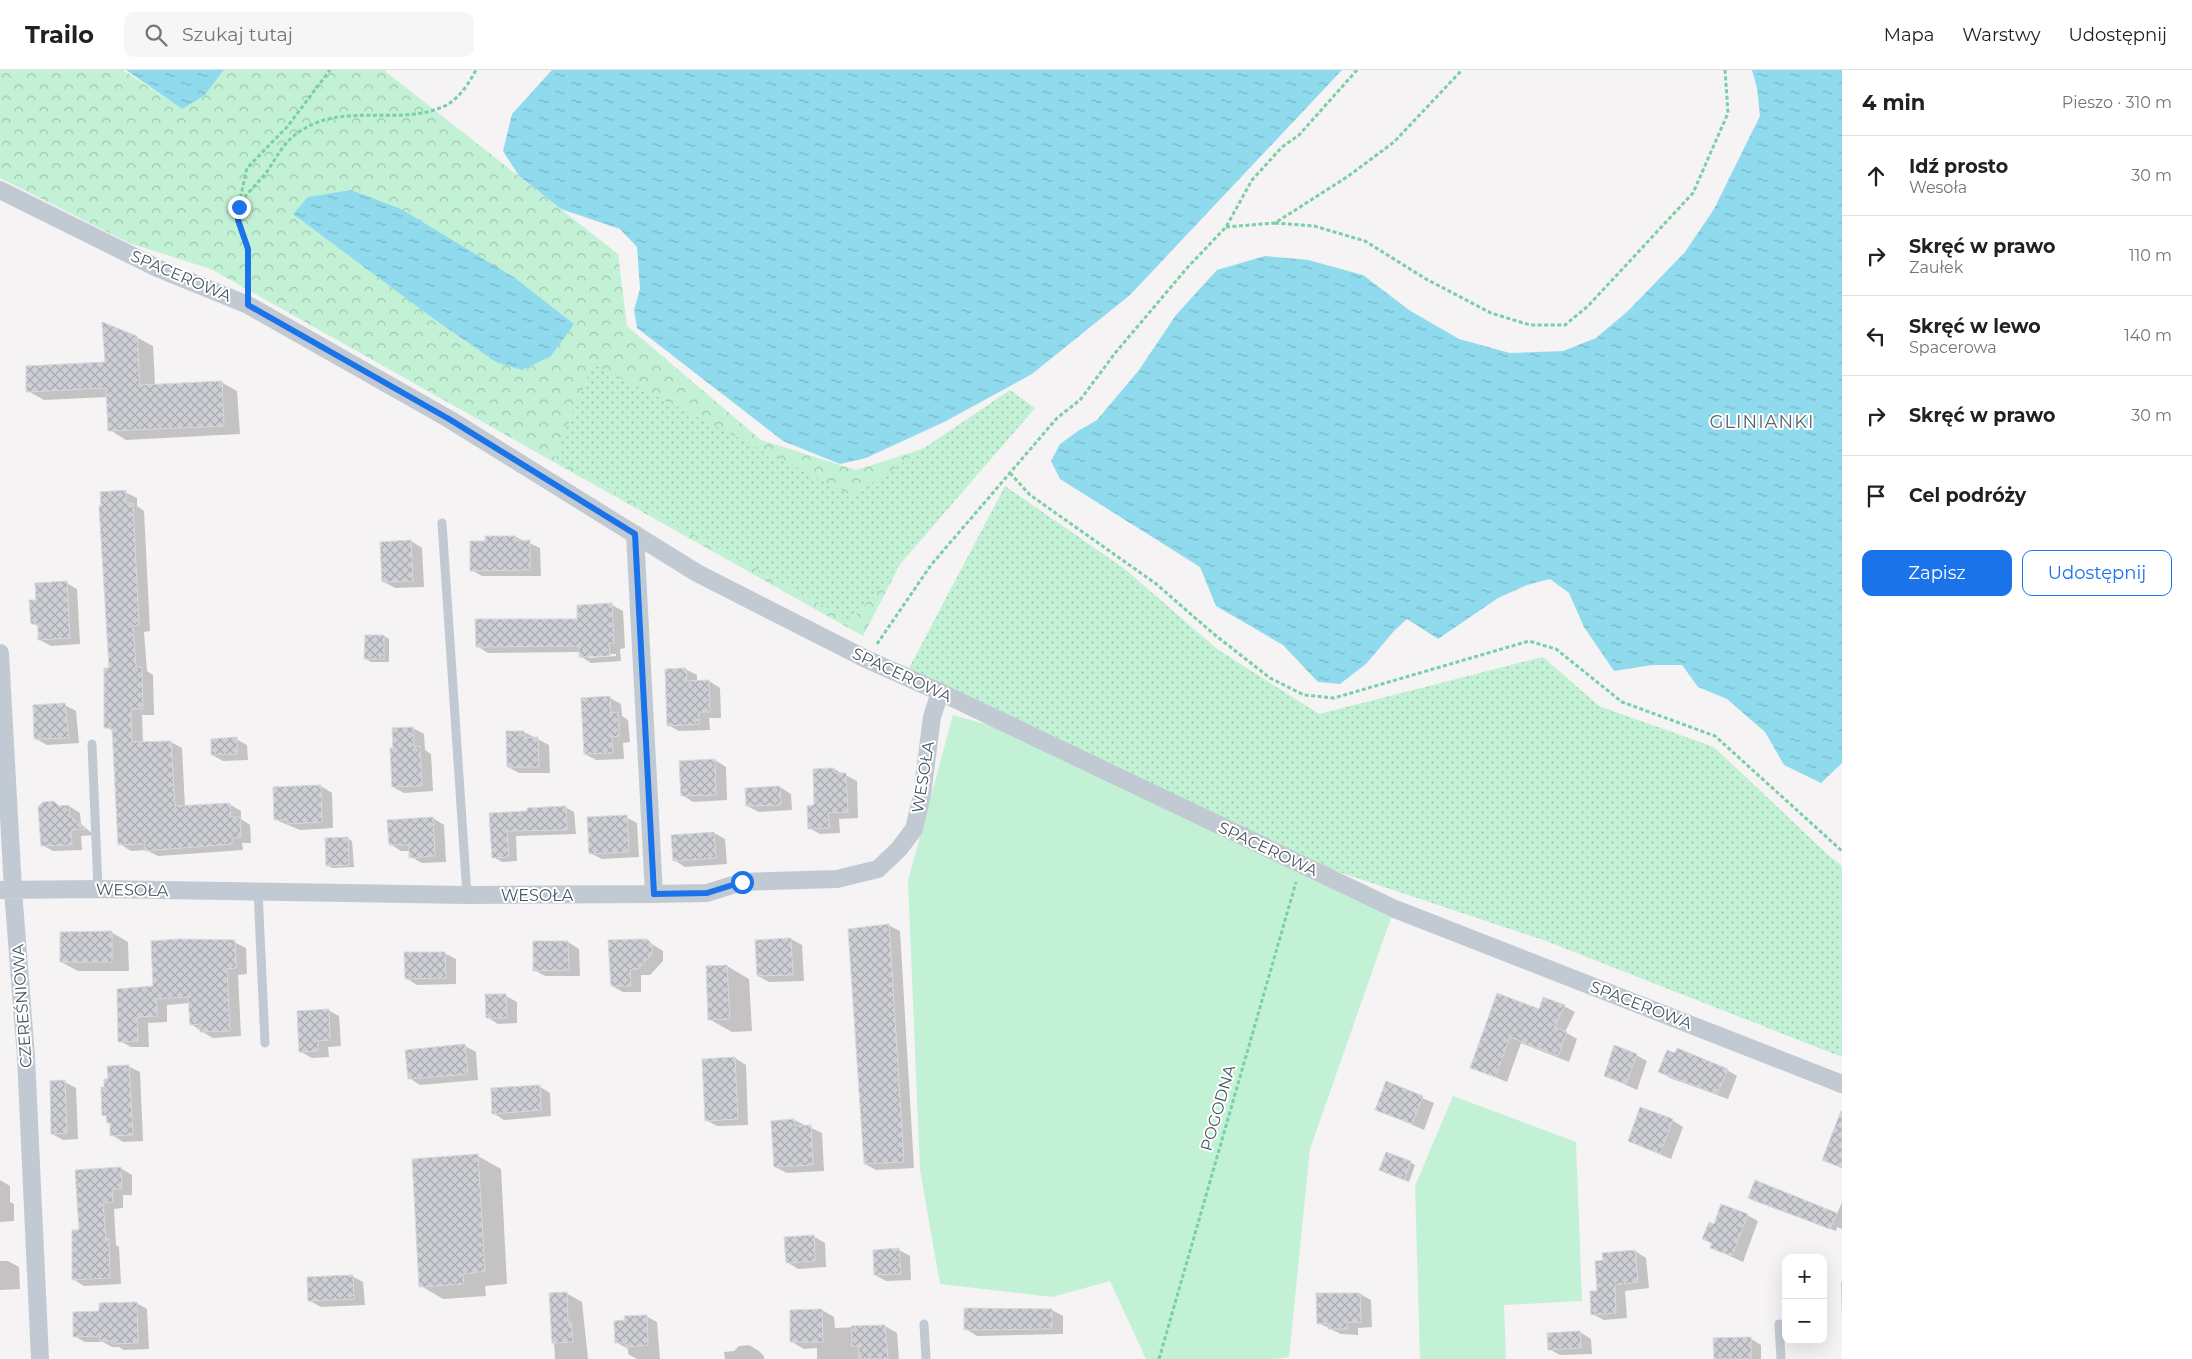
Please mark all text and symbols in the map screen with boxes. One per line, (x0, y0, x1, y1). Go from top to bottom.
search box (124, 12, 474, 57)
text: Trailo (25, 20, 94, 49)
icon: search (142, 21, 170, 49)
text: Szukaj tutaj (182, 23, 293, 46)
text: Mapa (1884, 24, 1934, 46)
text: Warstwy (1962, 24, 2040, 46)
text: Udostępnij (2068, 24, 2167, 46)
text: 4 min (1862, 90, 1925, 115)
text: Pieszo · 310 m (2062, 93, 2172, 112)
text: Idź prosto (1909, 155, 2008, 178)
icon: ahead (1862, 162, 1890, 190)
text: 30 m (2131, 166, 2172, 185)
text: Wesoła (1909, 178, 1967, 197)
route end (228, 196, 251, 219)
text: Skręć w prawo (1909, 235, 2055, 258)
icon: right (1862, 242, 1890, 270)
street label: SPACEROWA (128, 246, 235, 306)
text: 110 m (2129, 246, 2172, 265)
text: Zaułek (1909, 258, 1963, 277)
text: Skręć w lewo (1909, 315, 2041, 338)
icon: left (1862, 322, 1890, 350)
text: 140 m (2124, 326, 2172, 345)
text: Spacerowa (1909, 338, 1997, 357)
icon: right (1862, 402, 1890, 430)
text: Skręć w prawo (1909, 404, 2055, 427)
text: 30 m (2131, 406, 2172, 425)
district label: GLINIANKI (1710, 411, 1814, 433)
icon: arrive (1862, 482, 1890, 510)
text: Cel podróży (1909, 484, 2026, 507)
button: Zapisz (1862, 550, 2012, 596)
button: Udostępnij (2022, 550, 2172, 596)
street label: SPACEROWA (849, 644, 955, 707)
street label: WESOŁA (908, 739, 938, 814)
street label: SPACEROWA (1215, 818, 1321, 881)
route start (731, 871, 754, 894)
street label: WESOŁA (96, 880, 169, 900)
street label: WESOŁA (501, 886, 574, 905)
street label: CZEREŚNIOWA (8, 943, 36, 1069)
street label: SPACEROWA (1588, 977, 1695, 1033)
street label: POGODNA (1197, 1062, 1239, 1153)
map controls (1782, 1254, 1827, 1344)
button: + (1782, 1254, 1827, 1299)
button: − (1782, 1299, 1827, 1344)

